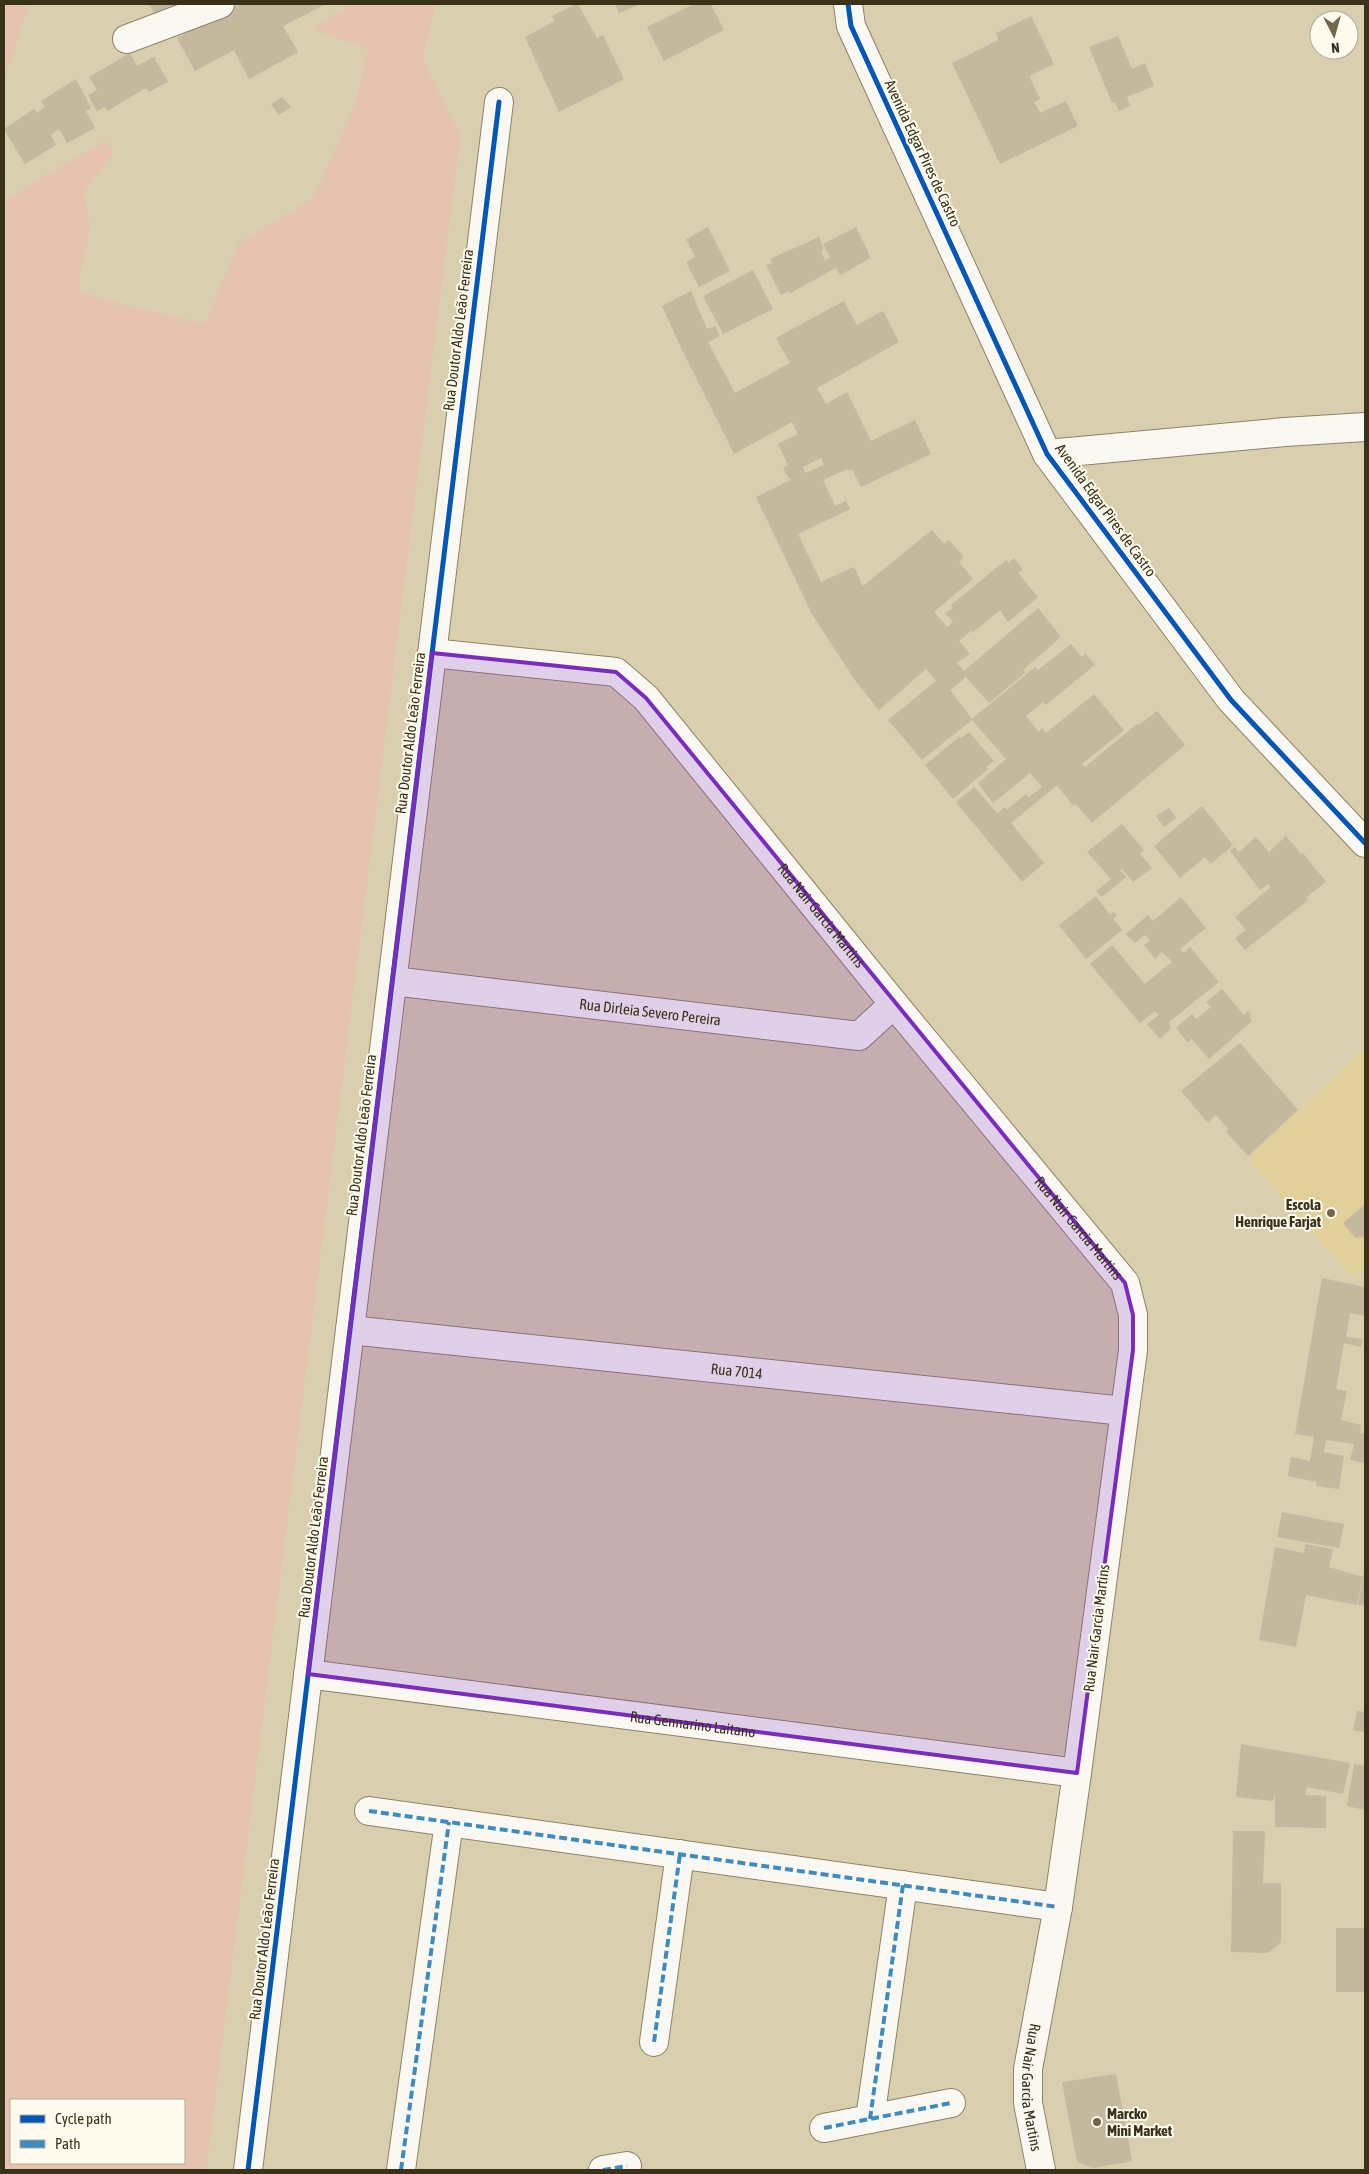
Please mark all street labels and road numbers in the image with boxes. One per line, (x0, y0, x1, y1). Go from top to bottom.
street label: Avenida Edgar Pires de Castro (881, 77, 965, 229)
street label: Rua Doutor Aldo Leão Ferreira (440, 248, 476, 412)
street label: Avenida Edgar Pires de Castro (1052, 440, 1160, 580)
street label: Rua Doutor Aldo Leão Ferreira (392, 651, 428, 815)
street label: Rua Nair Garcia Martins (775, 860, 869, 970)
street label: Rua Dirleia Severo Pereira (578, 995, 722, 1028)
street label: Rua Doutor Aldo Leão Ferreira (343, 1053, 379, 1217)
street label: Rua Nair Garcia Martins (1032, 1173, 1127, 1283)
street label: Rua 7014 (710, 1359, 764, 1382)
street label: Rua Doutor Aldo Leão Ferreira (295, 1455, 331, 1619)
street label: Rua Nair Garcia Martins (1080, 1563, 1112, 1693)
street label: Rua Gennarino Laitano (629, 1707, 757, 1740)
street label: Rua Doutor Aldo Leão Ferreira (246, 1857, 282, 2021)
street label: Rua Nair Garcia Martins (1019, 2022, 1046, 2153)

